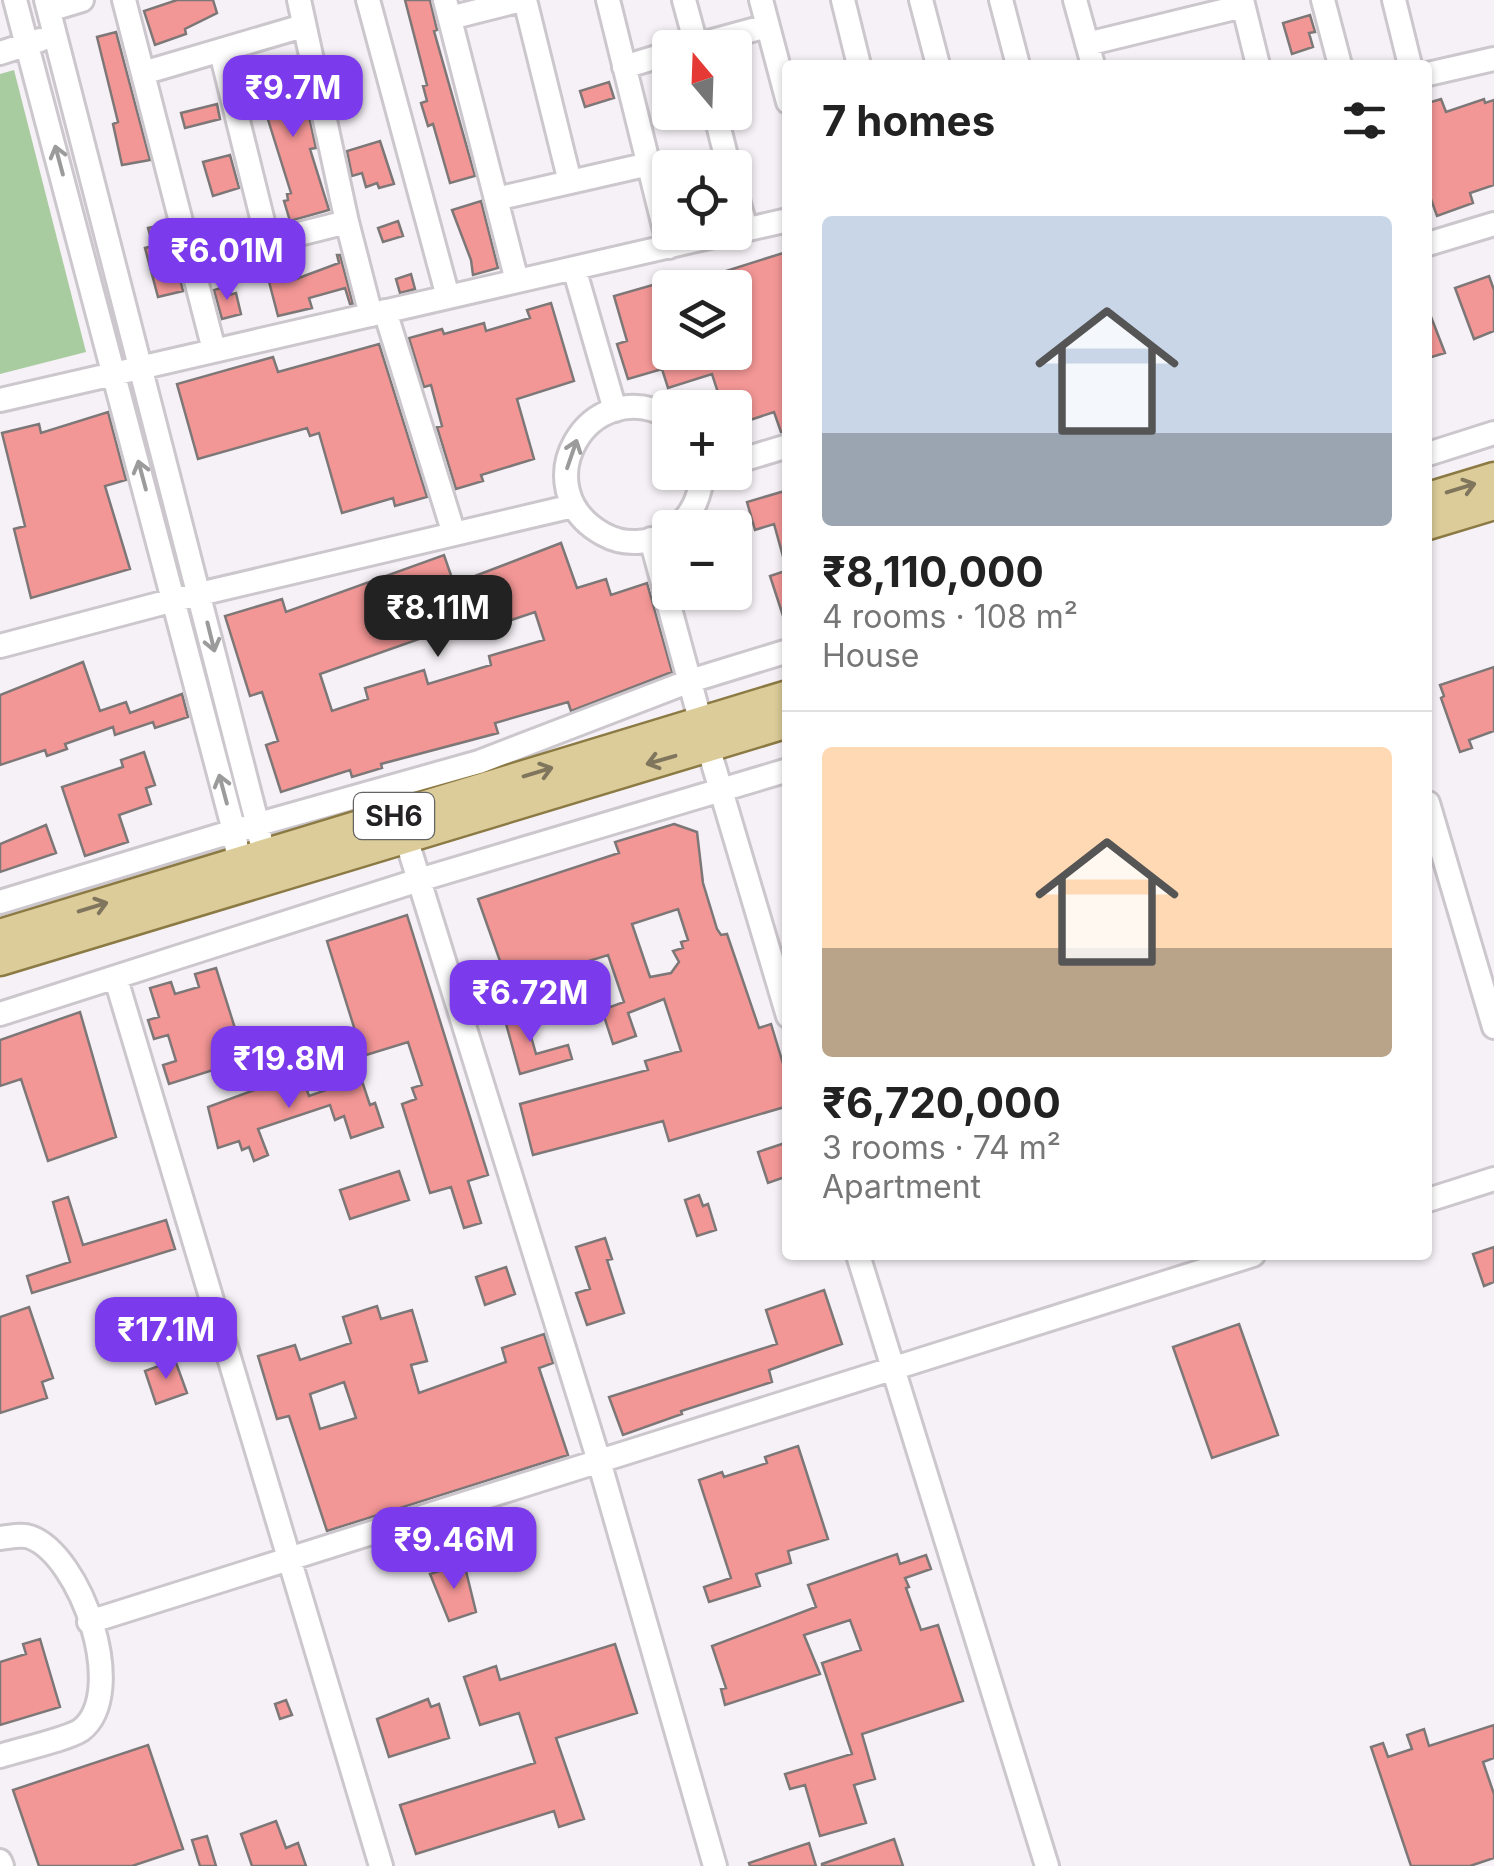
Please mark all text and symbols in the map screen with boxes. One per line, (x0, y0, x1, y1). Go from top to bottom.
north arrow (652, 30, 752, 130)
map controls (652, 30, 752, 610)
pin: ₹9.7M (223, 55, 363, 140)
text: ₹9.7M (245, 68, 341, 107)
icon: filters (1337, 93, 1392, 148)
text: 7 homes (822, 95, 995, 146)
one-way arrow (48, 145, 67, 176)
button: locate (652, 150, 752, 250)
pin: ₹6.01M (146, 218, 308, 303)
text: ₹6.01M (170, 231, 284, 270)
button: layers (652, 270, 752, 370)
icon: home (1017, 281, 1197, 461)
button: + (652, 390, 752, 490)
one-way arrow (565, 438, 583, 470)
one-way arrow (131, 459, 150, 491)
one-way arrow (1444, 478, 1476, 496)
button: − (652, 510, 752, 610)
text: ₹8,110,000 (822, 546, 1044, 597)
pin: ₹8.11M (357, 575, 519, 660)
text: ₹8.11M (386, 588, 490, 627)
text: 4 rooms · 108 m² (822, 597, 1078, 636)
one-way arrow (202, 621, 221, 652)
text: House (822, 636, 919, 675)
one-way arrow (646, 752, 677, 770)
one-way arrow (522, 762, 554, 780)
one-way arrow (212, 774, 231, 805)
road number: SH6 (354, 793, 434, 839)
icon: home (1017, 812, 1197, 992)
one-way arrow (77, 897, 109, 915)
pin: ₹6.72M (449, 960, 611, 1045)
text: ₹6.72M (472, 973, 588, 1012)
pin: ₹19.8M (208, 1026, 370, 1111)
text: ₹19.8M (233, 1039, 345, 1078)
text: ₹6,720,000 (822, 1077, 1061, 1128)
text: 3 rooms · 74 m² (822, 1128, 1061, 1167)
text: Apartment (822, 1167, 981, 1206)
pin: ₹17.1M (85, 1297, 247, 1382)
text: ₹17.1M (117, 1310, 215, 1349)
pin: ₹9.46M (373, 1507, 535, 1592)
text: ₹9.46M (393, 1520, 515, 1559)

